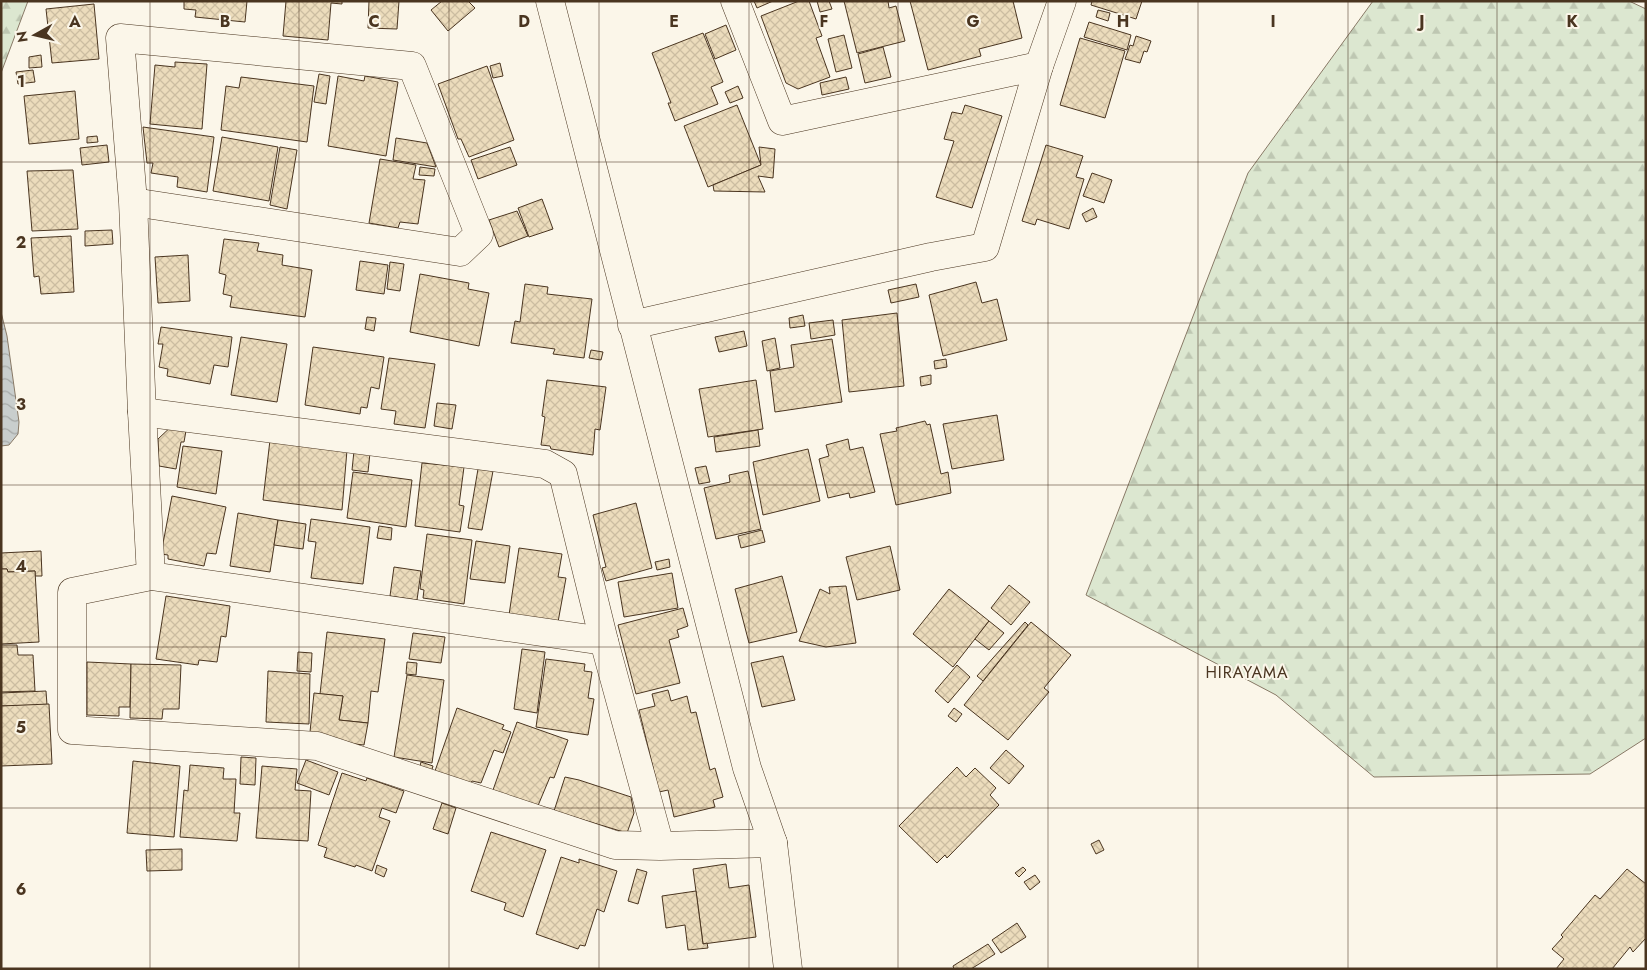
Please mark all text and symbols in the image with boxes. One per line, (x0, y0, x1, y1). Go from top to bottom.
north arrow (10, 10, 60, 60)
text: A (68, 10, 81, 33)
text: B (220, 10, 230, 33)
text: C (368, 10, 380, 33)
text: D (518, 10, 530, 33)
text: E (669, 10, 679, 33)
text: F (820, 10, 828, 33)
text: G (966, 10, 980, 33)
text: H (1117, 10, 1129, 33)
text: I (1270, 10, 1276, 33)
text: J (1416, 10, 1425, 33)
text: K (1566, 10, 1578, 33)
text: N (11, 30, 33, 44)
text: 1 (17, 70, 25, 93)
text: 2 (16, 231, 26, 254)
text: 3 (16, 393, 26, 416)
text: 4 (15, 555, 27, 578)
district label: HIRAYAMA (1205, 661, 1289, 684)
text: 5 (16, 716, 26, 739)
text: 6 (16, 878, 26, 901)

